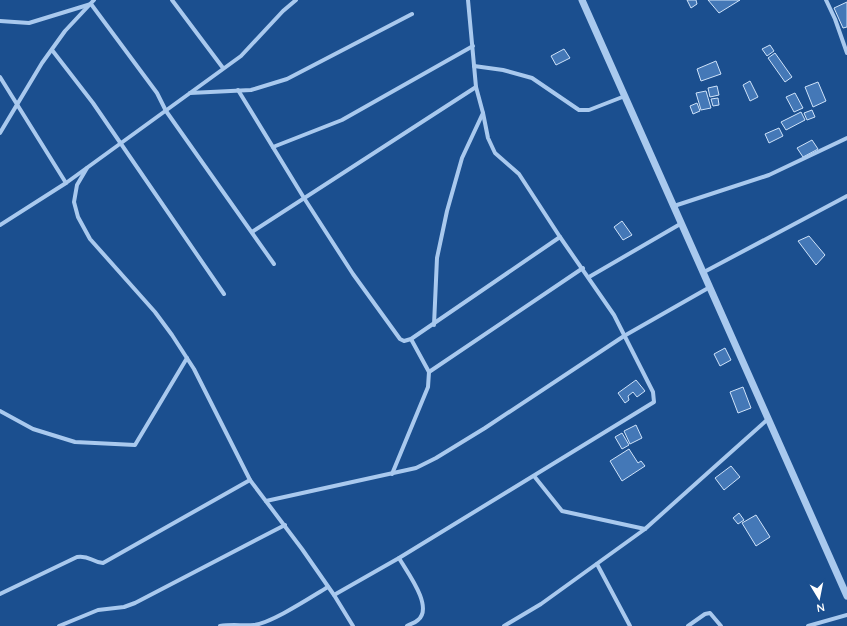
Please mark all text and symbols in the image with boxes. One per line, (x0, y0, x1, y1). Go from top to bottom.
north arrow (799, 578, 839, 618)
text: N (816, 600, 826, 615)

